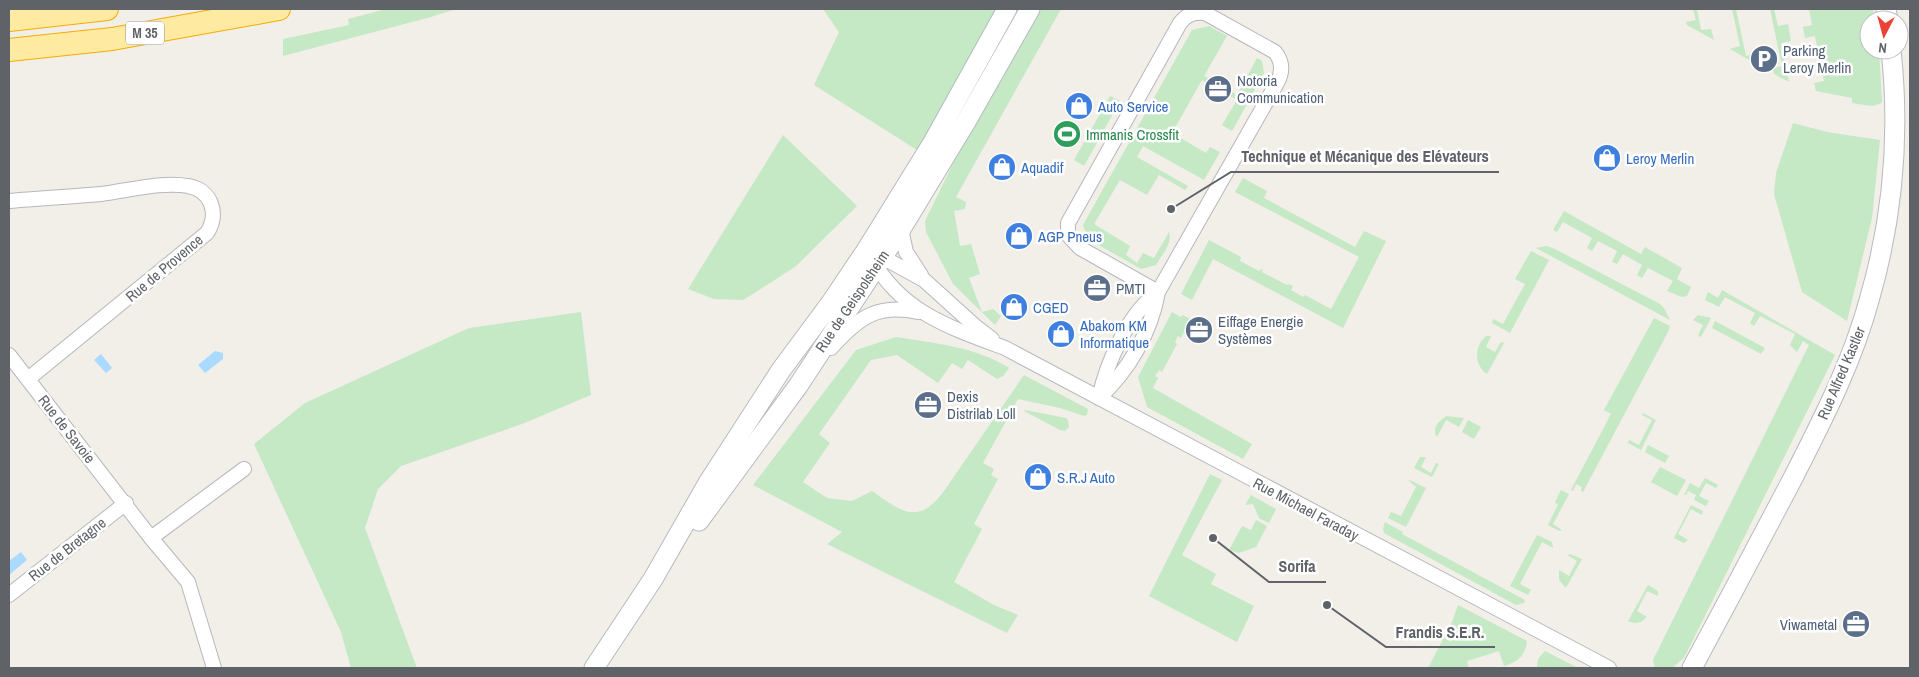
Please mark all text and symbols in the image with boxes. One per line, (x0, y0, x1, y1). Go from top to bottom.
north arrow (1859, 10, 1909, 60)
road number: M 35 (126, 22, 164, 44)
text: N (1878, 39, 1888, 57)
place label: Parking Leroy Merlin (1783, 40, 1851, 78)
parking icon: Parking Leroy Merlin (1749, 44, 1779, 74)
place label: Notoria Communication (1237, 70, 1324, 108)
office icon: Notoria Communication (1203, 74, 1233, 104)
shop icon: Auto Service (1064, 91, 1094, 121)
place label: Auto Service (1097, 96, 1169, 117)
sports icon: Immanis Crossfit (1052, 119, 1082, 149)
place label: Immanis Crossfit (1086, 124, 1180, 145)
callout: Technique et Mécanique des Elévateurs (1231, 141, 1499, 172)
shop icon: Leroy Merlin (1592, 143, 1622, 173)
text: Technique et Mécanique des Elévateurs (1241, 145, 1489, 167)
place label: Leroy Merlin (1626, 148, 1694, 169)
shop icon: Aquadif (987, 152, 1017, 182)
place label: Aquadif (1020, 157, 1064, 178)
shop icon: AGP Pneus (1004, 221, 1034, 251)
place label: AGP Pneus (1037, 226, 1102, 247)
street label: Rue de Provence (121, 229, 207, 307)
street label: Rue de Geispolsheim (810, 246, 894, 356)
office icon: PMTI (1082, 273, 1112, 303)
place label: PMTI (1116, 278, 1145, 299)
shop icon: CGED (999, 292, 1029, 322)
place label: CGED (1033, 297, 1069, 318)
place label: Eiffage Energie Systèmes (1218, 311, 1303, 349)
place label: Abakom KM Informatique (1079, 315, 1149, 353)
office icon: Eiffage Energie Systèmes (1184, 315, 1214, 345)
shop icon: Abakom KM Informatique (1046, 319, 1076, 349)
street label: Rue Alfred Kastler (1812, 323, 1870, 423)
place label: Dexis Distrilab Loll (947, 386, 1015, 424)
street label: Rue de Savoie (34, 390, 100, 468)
office icon: Dexis Distrilab Loll (913, 390, 943, 420)
shop icon: S.R.J Auto (1023, 462, 1053, 492)
place label: S.R.J Auto (1057, 467, 1115, 488)
street label: Rue Michael Faraday (1249, 472, 1363, 546)
street label: Rue de Bretagne (24, 512, 110, 586)
callout: Sorifa (1269, 551, 1326, 582)
text: Sorifa (1278, 555, 1316, 577)
office icon: Viwametal (1841, 609, 1871, 639)
place label: Viwametal (1780, 614, 1837, 635)
callout: Frandis S.E.R. (1386, 616, 1495, 647)
text: Frandis S.E.R. (1396, 621, 1484, 643)

